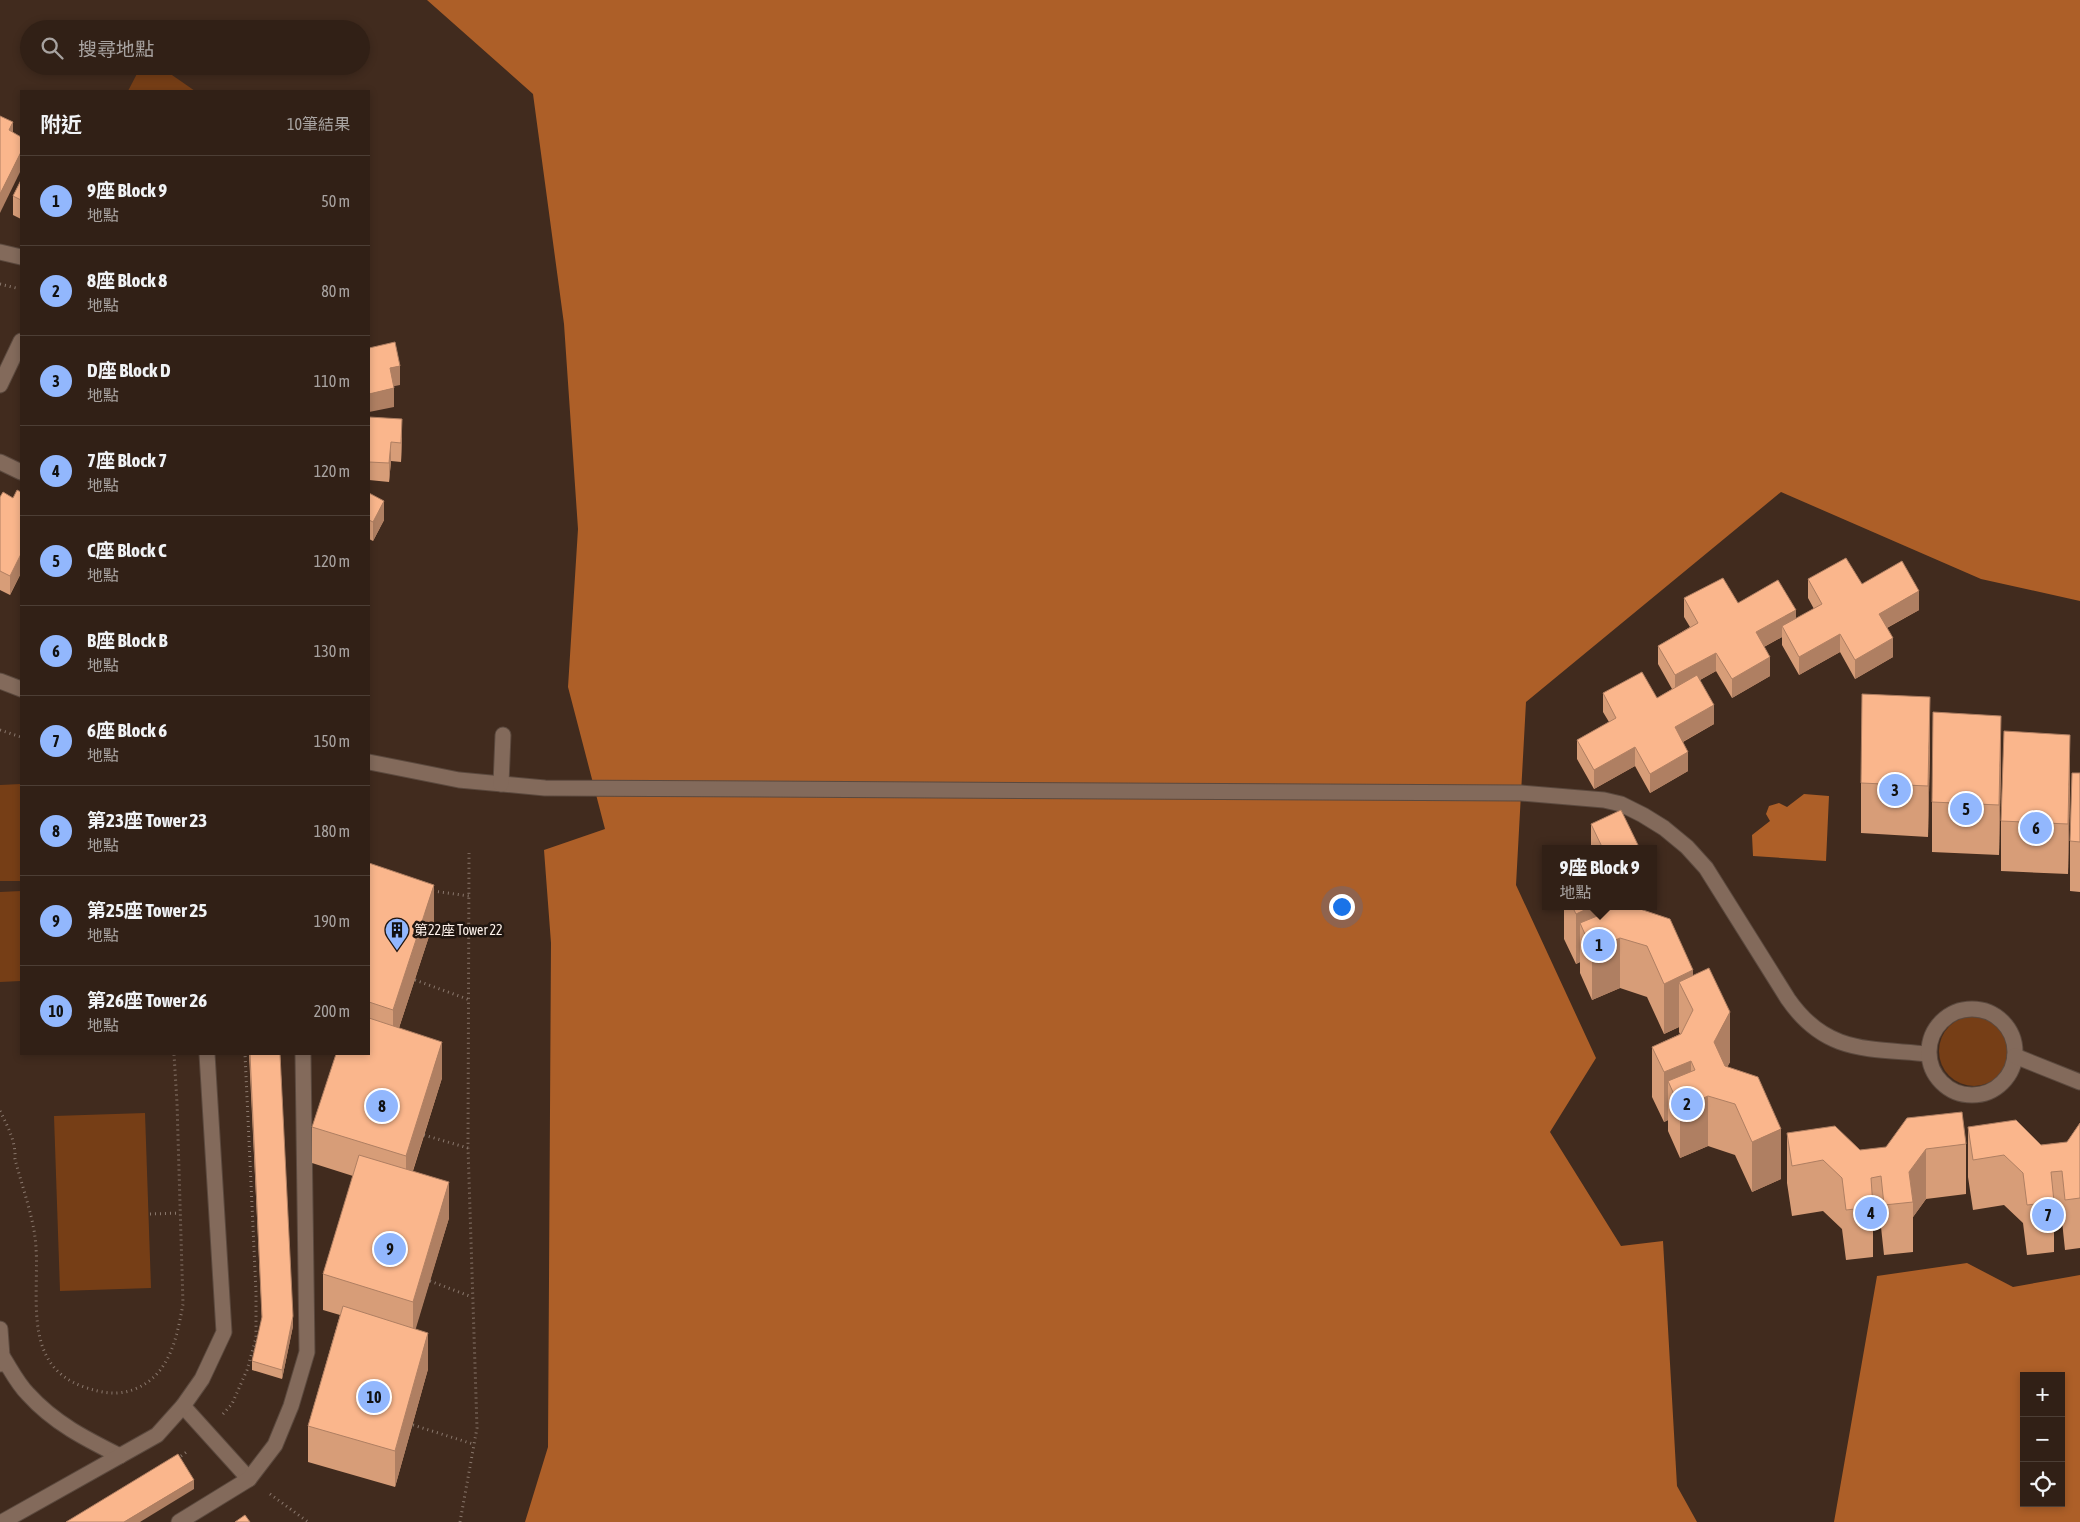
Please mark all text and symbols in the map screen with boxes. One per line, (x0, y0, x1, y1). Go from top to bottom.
search box (20, 20, 370, 75)
icon: search (38, 34, 66, 62)
text: 搜尋地點 (78, 38, 154, 60)
text: 附近 (40, 112, 82, 136)
text: 10筆結果 (287, 115, 350, 133)
text: 9座 Block 9 (87, 179, 167, 201)
text: 1 (52, 192, 60, 210)
text: 50 m (321, 192, 350, 210)
text: 地點 (87, 206, 119, 224)
text: 8座 Block 8 (87, 269, 167, 291)
text: 2 (52, 282, 60, 300)
text: 80 m (321, 282, 350, 300)
text: 地點 (87, 296, 119, 314)
text: D座 Block D (87, 359, 171, 381)
text: 3 (52, 372, 60, 390)
text: 110 m (314, 372, 350, 390)
text: 地點 (87, 386, 119, 404)
text: 7座 Block 7 (87, 449, 167, 471)
text: 4 (52, 462, 60, 480)
text: 120 m (314, 462, 350, 480)
text: 地點 (87, 476, 119, 494)
text: C座 Block C (87, 539, 166, 561)
text: 5 (52, 552, 60, 570)
text: 120 m (314, 552, 350, 570)
text: 地點 (87, 566, 119, 584)
text: B座 Block B (87, 629, 167, 651)
text: 6 (52, 642, 60, 660)
text: 130 m (314, 642, 350, 660)
text: 地點 (87, 656, 119, 674)
text: 6座 Block 6 (87, 719, 167, 741)
text: 7 (52, 732, 60, 750)
text: 150 m (314, 732, 350, 750)
text: 地點 (87, 746, 119, 764)
pin: 3 (1879, 771, 1911, 809)
pin: 5 (1950, 790, 1982, 828)
text: 第23座 Tower 23 (87, 809, 207, 831)
pin: 6 (2020, 809, 2052, 847)
text: 8 (52, 822, 60, 840)
text: 180 m (314, 822, 350, 840)
text: 地點 (87, 836, 119, 854)
popup (1542, 845, 1657, 910)
text: 9座 Block 9 (1559, 856, 1640, 878)
text: 地點 (1559, 883, 1591, 901)
your location (1329, 894, 1355, 920)
text: 第25座 Tower 25 (87, 899, 207, 921)
text: 9 (52, 912, 60, 930)
text: 190 m (314, 912, 350, 930)
building icon: 第22座 Tower 22 (384, 917, 410, 951)
place label: 第22座 Tower 22 (414, 922, 503, 938)
text: 地點 (87, 926, 119, 944)
pin: 1 (1583, 926, 1615, 964)
text: 第26座 Tower 26 (87, 989, 207, 1011)
text: 10 (48, 1002, 64, 1020)
text: 200 m (314, 1002, 350, 1020)
text: 地點 (87, 1016, 119, 1034)
pin: 2 (1671, 1085, 1703, 1123)
pin: 8 (366, 1087, 398, 1125)
pin: 4 (1855, 1194, 1887, 1232)
pin: 7 (2032, 1196, 2064, 1234)
pin: 9 (374, 1230, 406, 1268)
map controls (2020, 1372, 2065, 1507)
button: + (2020, 1372, 2065, 1417)
pin: 10 (358, 1378, 390, 1416)
button: − (2020, 1417, 2065, 1462)
button: locate (2020, 1462, 2065, 1507)

